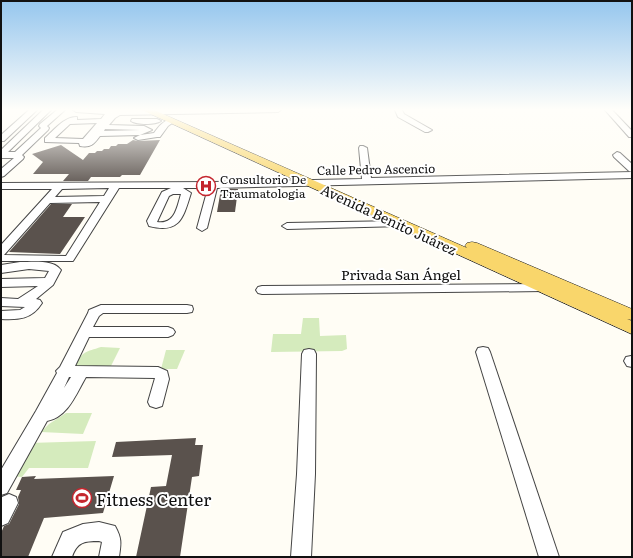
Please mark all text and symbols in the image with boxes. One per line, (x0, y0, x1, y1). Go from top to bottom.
street label: Calle Pedro Ascencio (317, 159, 435, 179)
place label: Consultorio De Traumatologia (220, 170, 306, 202)
hospital icon: Consultorio De Traumatologia (195, 175, 217, 197)
street label: Avenida Benito Juárez (318, 179, 460, 259)
street label: Privada San Ángel (341, 264, 461, 284)
place label: Fitness Center (96, 486, 211, 511)
sports icon: Fitness Center (71, 487, 93, 509)

